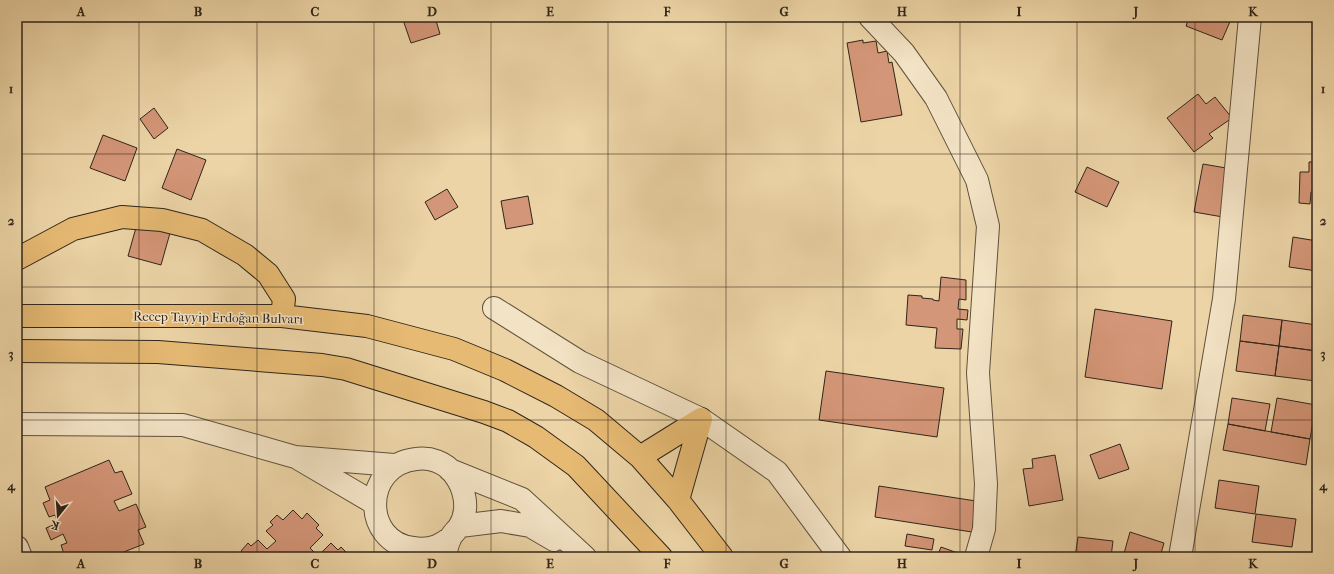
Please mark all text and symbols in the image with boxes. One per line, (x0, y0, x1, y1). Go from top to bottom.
text: A (76, 4, 86, 19)
text: B (194, 4, 203, 19)
text: C (311, 4, 320, 19)
text: D (427, 4, 437, 19)
text: E (546, 4, 554, 19)
text: F (663, 4, 671, 19)
text: G (779, 4, 789, 19)
text: H (897, 4, 908, 19)
text: I (1016, 4, 1022, 19)
text: J (1132, 4, 1139, 20)
text: K (1248, 4, 1259, 19)
text: 1 (9, 81, 14, 96)
text: 1 (1321, 81, 1326, 96)
text: 2 (8, 213, 15, 228)
text: 2 (1320, 213, 1327, 228)
street label: Recep Tayyip Erdoğan Bulvarı (133, 309, 303, 326)
text: 3 (8, 346, 14, 362)
text: 3 (1320, 346, 1326, 362)
text: 4 (6, 478, 16, 494)
text: 4 (1318, 478, 1328, 494)
north arrow (38, 496, 78, 536)
text: K (49, 517, 61, 532)
text: A (76, 556, 86, 571)
text: B (194, 556, 203, 571)
text: C (311, 556, 320, 571)
text: D (427, 556, 437, 571)
text: E (546, 556, 554, 571)
text: F (663, 556, 671, 571)
text: G (779, 556, 789, 571)
text: H (897, 556, 908, 571)
text: I (1016, 556, 1022, 571)
text: J (1132, 556, 1139, 572)
text: K (1248, 556, 1259, 571)

